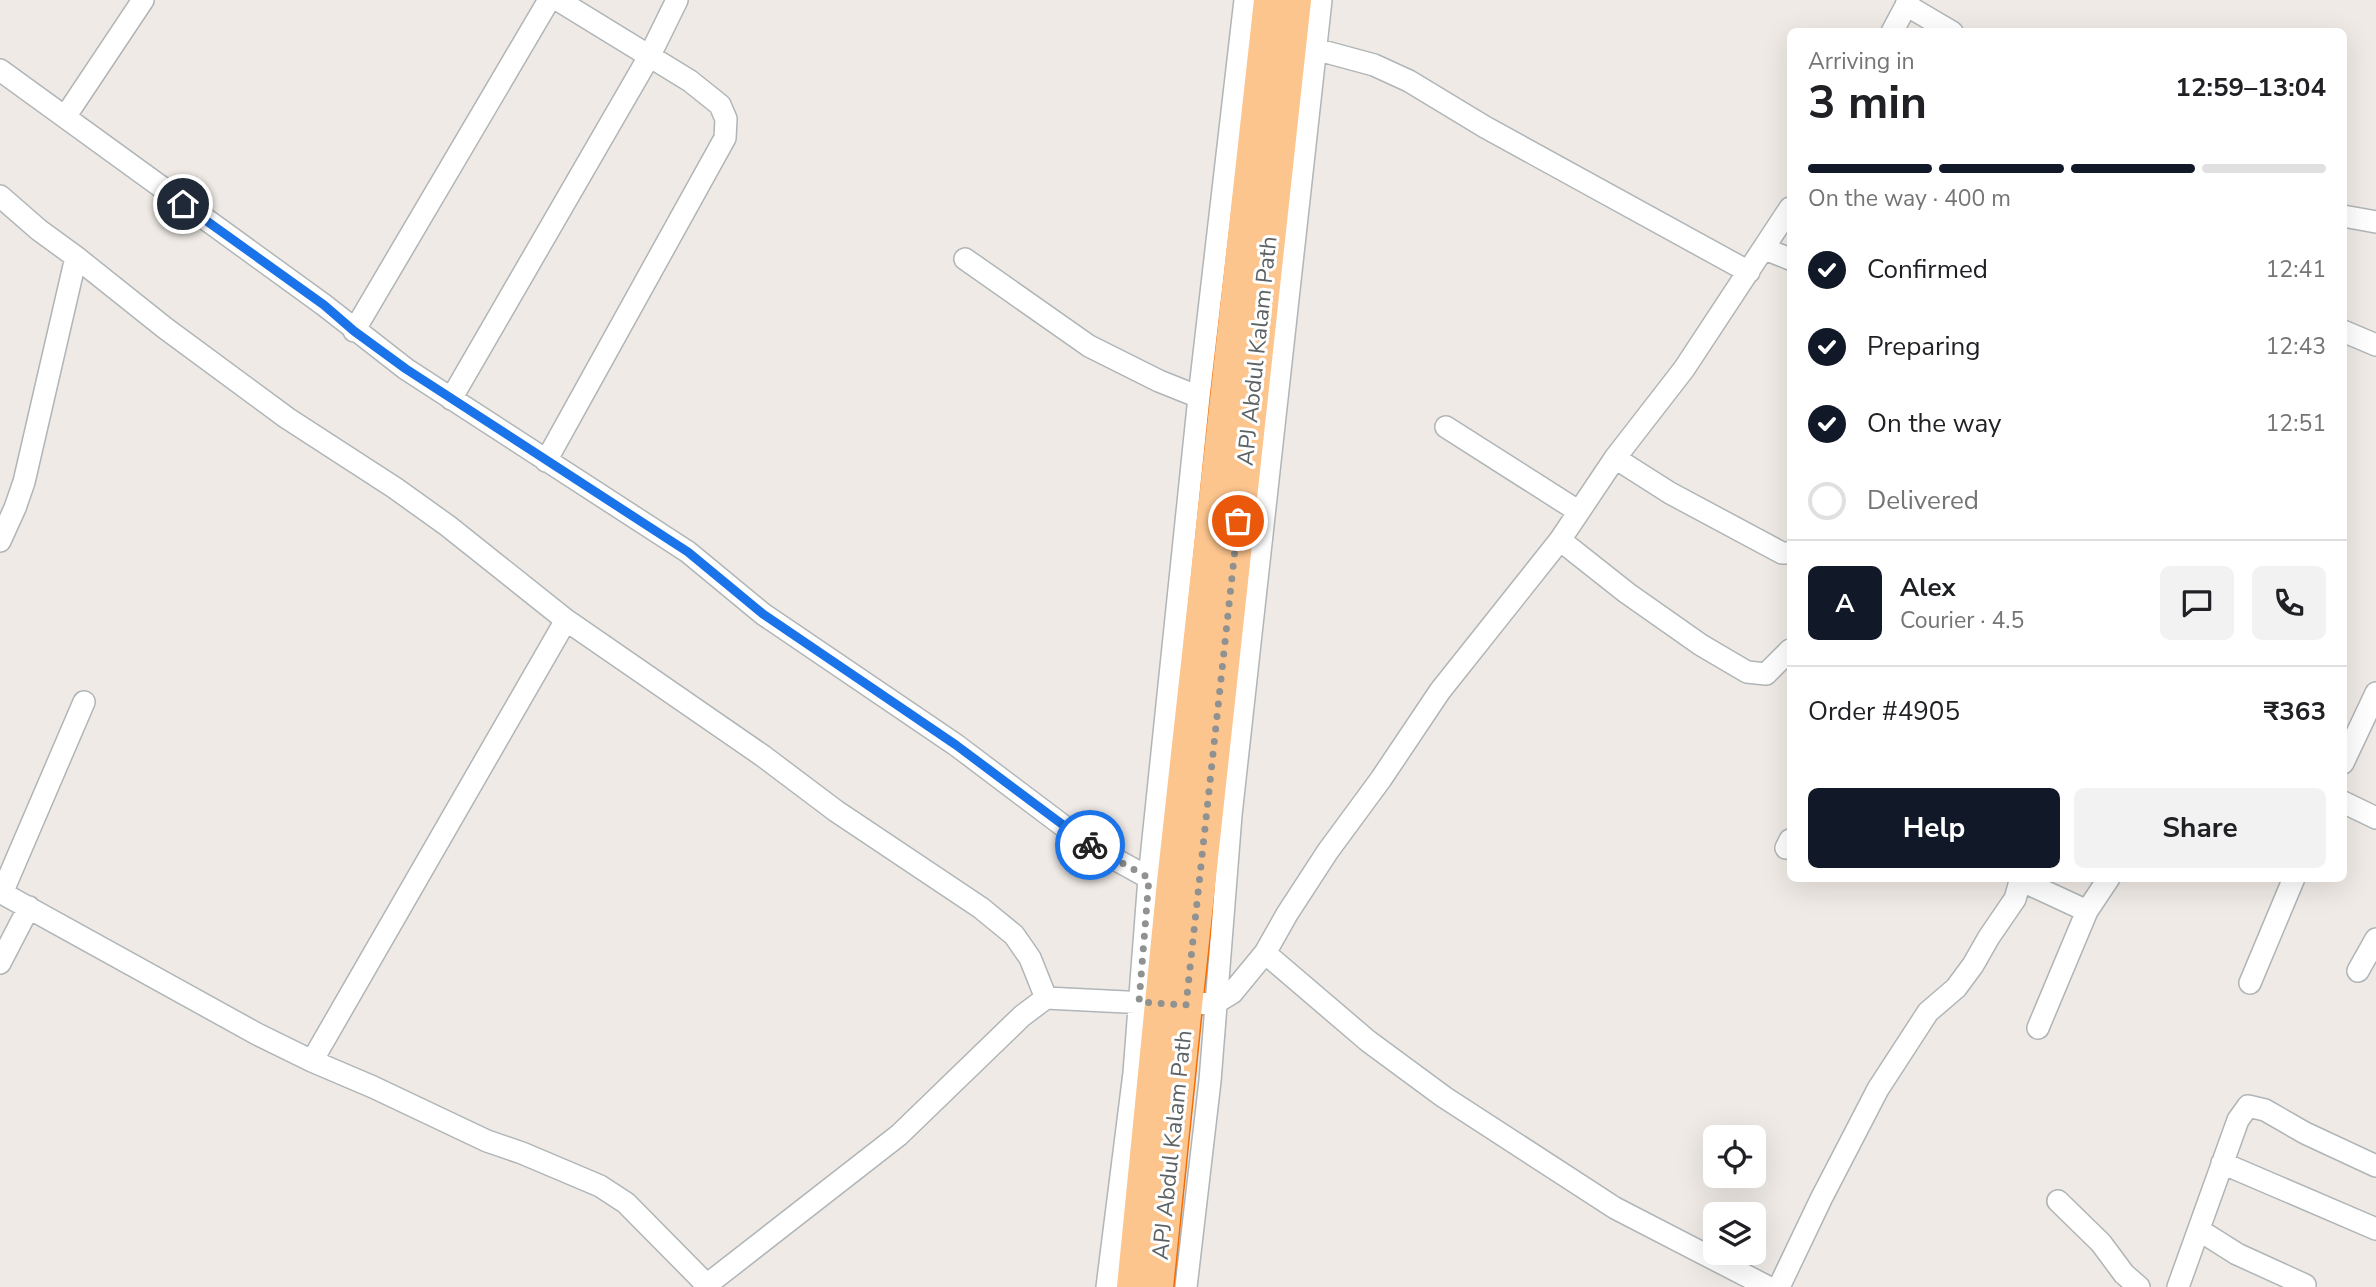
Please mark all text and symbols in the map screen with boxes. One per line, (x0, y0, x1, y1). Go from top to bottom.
text: Arriving in (1808, 46, 1915, 77)
text: 12:59–13:04 (2175, 70, 2326, 105)
text: 3 min (1808, 71, 1927, 134)
pin (153, 174, 213, 234)
text: On the way · 400 m (1808, 183, 2011, 214)
icon: home (164, 185, 202, 223)
street label: APJ Abdul Kalam Path (1230, 235, 1284, 467)
icon: check (1808, 251, 1846, 289)
text: Confirmed (1867, 252, 1988, 287)
text: 12:41 (2266, 254, 2326, 285)
icon: check (1808, 328, 1846, 366)
text: Preparing (1867, 329, 1980, 364)
text: 12:43 (2266, 331, 2326, 362)
icon: check (1808, 405, 1846, 443)
text: On the way (1867, 406, 2001, 441)
text: 12:51 (2266, 408, 2326, 439)
text: Delivered (1867, 483, 1979, 518)
pin (1208, 491, 1268, 551)
icon: bag (1219, 502, 1257, 540)
button: chat (2160, 566, 2234, 640)
button: phone (2252, 566, 2326, 640)
text: Alex (1900, 570, 1956, 605)
text: A (1835, 586, 1855, 621)
text: Courier · 4.5 (1900, 605, 2024, 636)
text: Order #4905 (1808, 694, 1960, 729)
text: ₹363 (2264, 694, 2326, 729)
button: Help (1808, 788, 2060, 868)
button: Share (2074, 788, 2326, 868)
courier (1055, 810, 1125, 880)
icon: bike (1071, 826, 1109, 864)
street label: APJ Abdul Kalam Path (1145, 1029, 1199, 1261)
map controls (1703, 1125, 1766, 1265)
button: locate (1703, 1125, 1766, 1188)
button: layers (1703, 1202, 1766, 1265)

